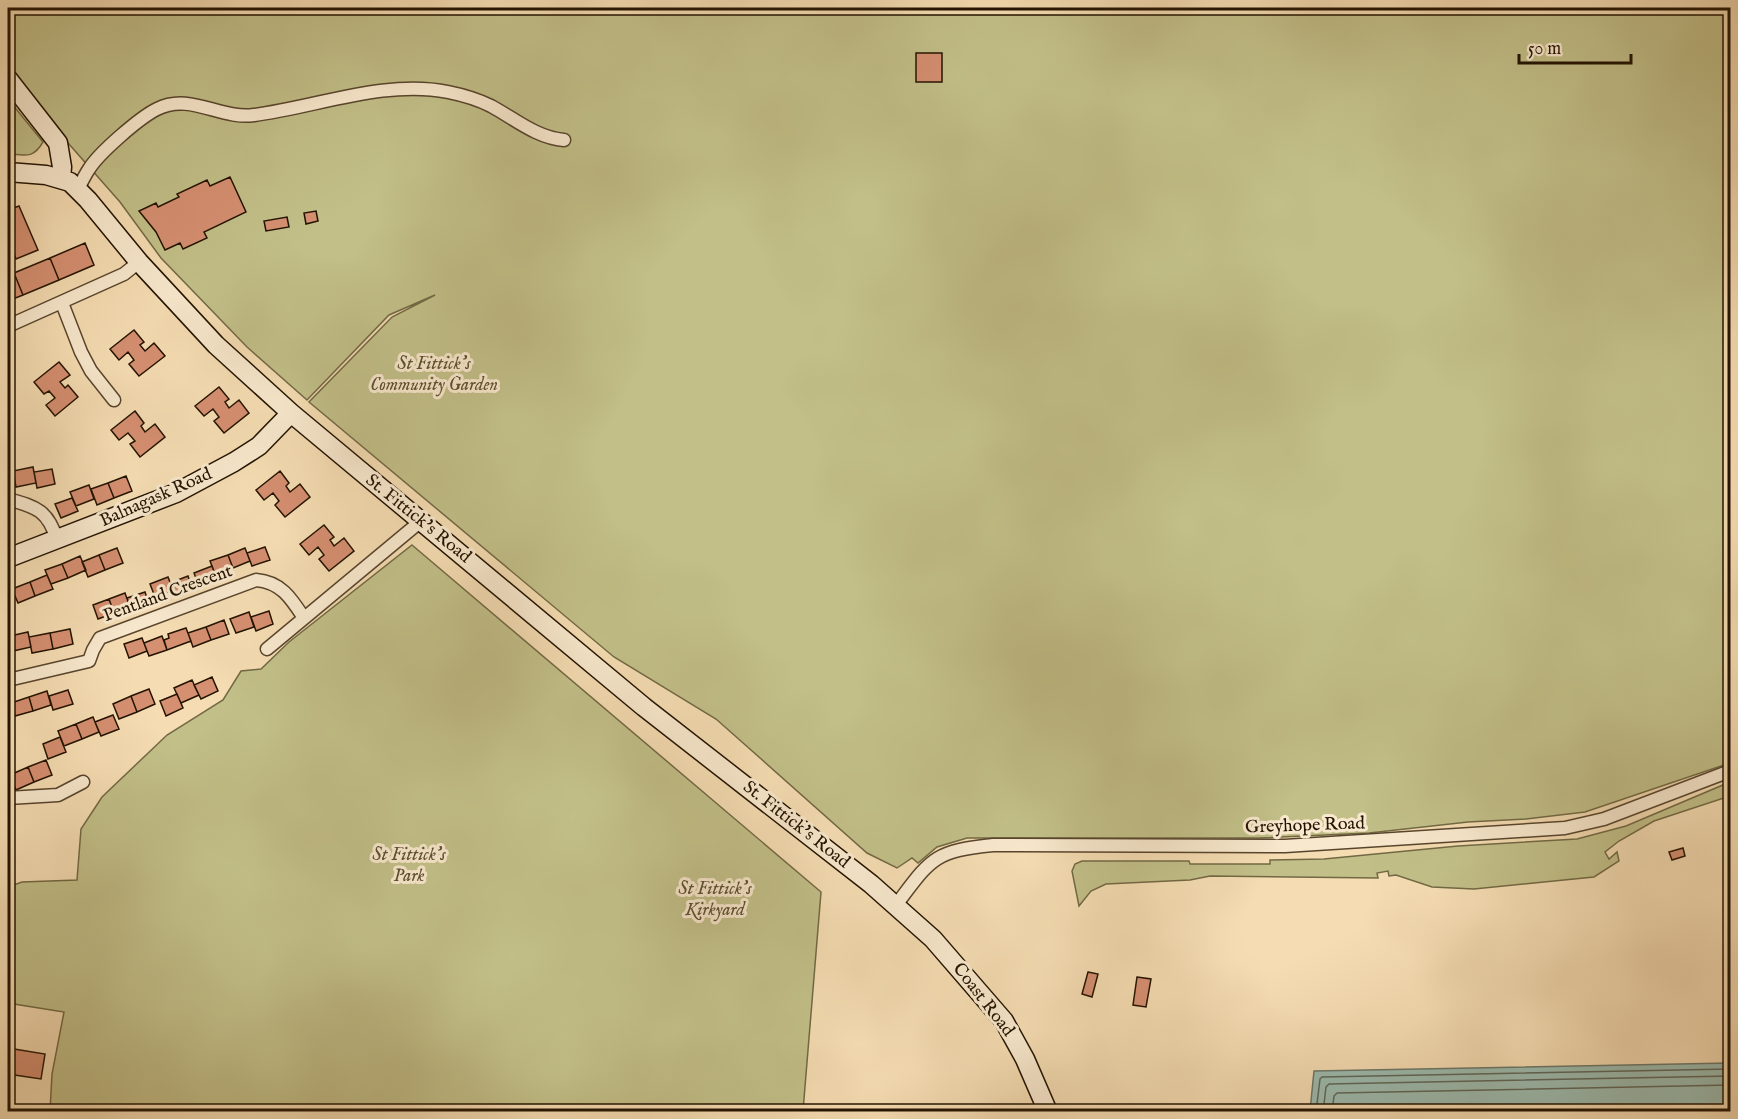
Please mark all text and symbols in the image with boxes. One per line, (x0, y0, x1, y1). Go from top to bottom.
scale bar (1519, 27, 1632, 65)
text: 50 m (1528, 38, 1561, 61)
park label: St Fittick's Community Garden (370, 353, 498, 397)
street label: Balnagask Road (96, 463, 216, 533)
street label: St. Fittick's Road (360, 469, 476, 569)
street label: Pentland Crescent (100, 560, 236, 628)
street label: St. Fittick's Road (738, 776, 854, 874)
street label: Greyhope Road (1245, 812, 1366, 840)
park label: St Fittick's Park (372, 844, 447, 888)
park label: St Fittick's Kirkyard (678, 878, 753, 922)
street label: Coast Road (947, 958, 1019, 1042)

